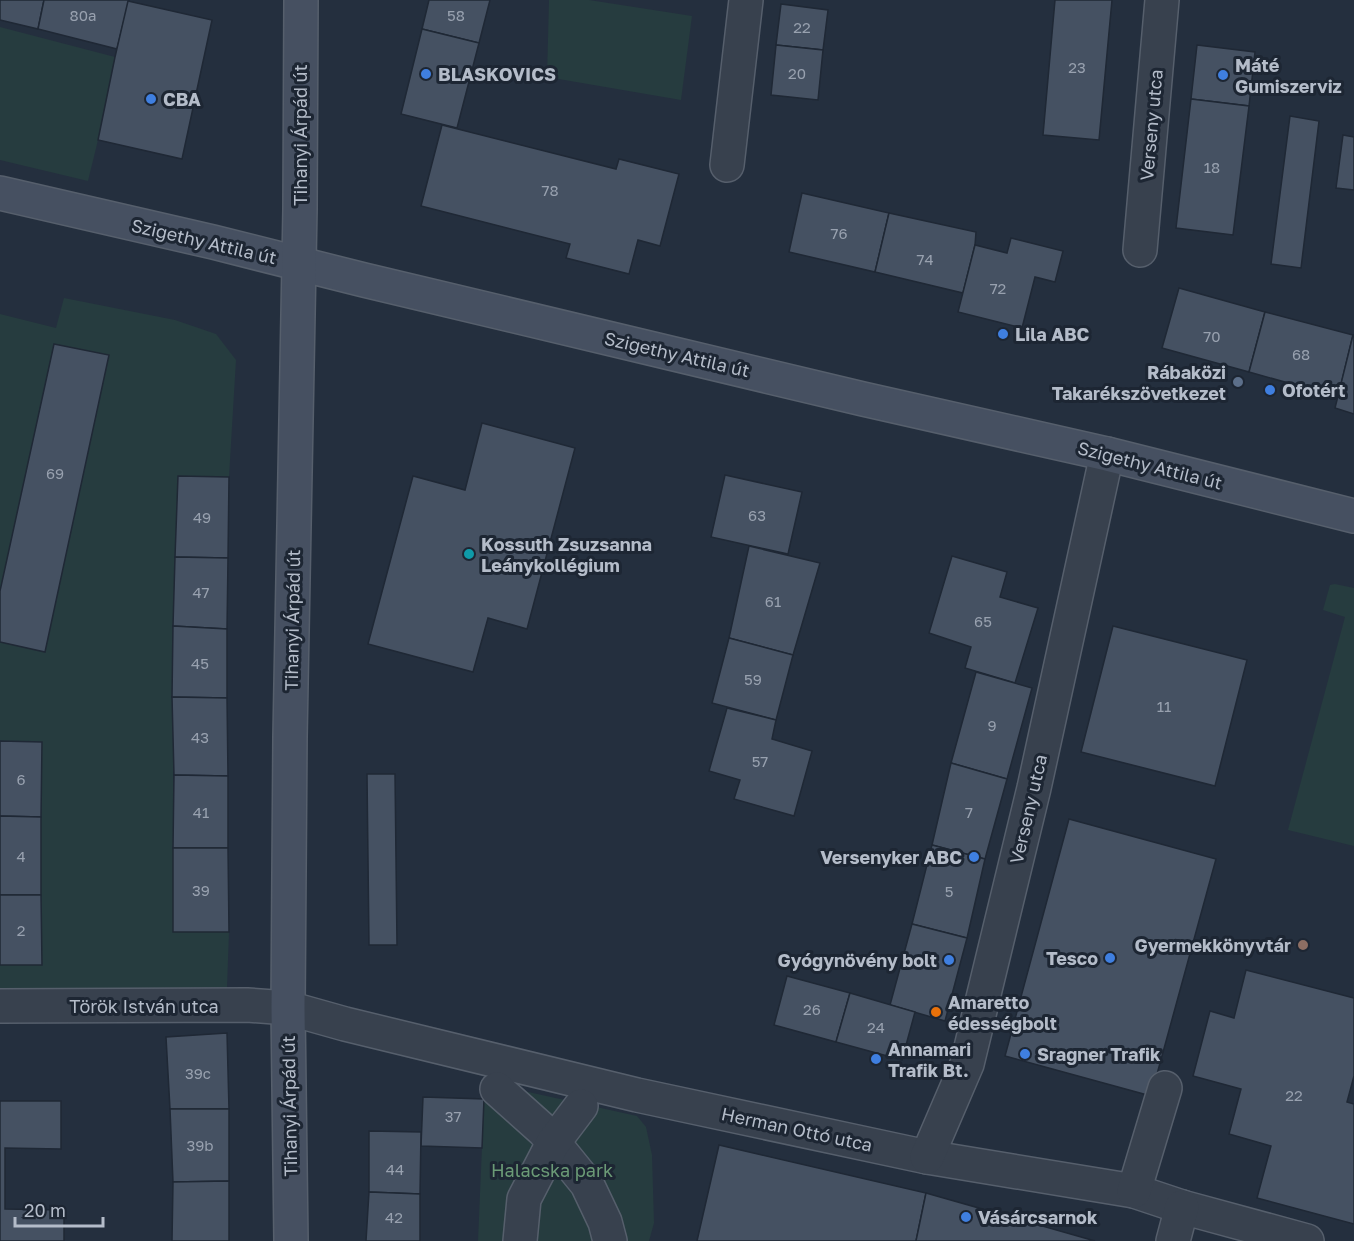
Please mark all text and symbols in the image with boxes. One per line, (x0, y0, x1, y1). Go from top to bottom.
house number: 80a (70, 6, 96, 24)
house number: 58 (447, 6, 465, 24)
house number: 22 (793, 18, 811, 36)
place label: Máté Gumiszerviz (1235, 54, 1342, 97)
house number: 23 (1068, 58, 1086, 76)
place label: BLASKOVICS (438, 63, 556, 85)
street label: Tihanyi Árpád út (289, 64, 311, 206)
house number: 20 (788, 64, 806, 82)
marker: BLASKOVICS (419, 67, 433, 81)
street label: Verseny utca (1135, 68, 1167, 182)
marker: Máté Gumiszerviz (1216, 68, 1230, 82)
place label: CBA (163, 88, 201, 110)
marker: CBA (144, 92, 158, 106)
house number: 18 (1204, 158, 1220, 176)
house number: 78 (541, 181, 559, 199)
street label: Szigethy Attila út (129, 214, 279, 268)
house number: 76 (830, 224, 848, 242)
house number: 74 (916, 250, 934, 268)
house number: 72 (990, 279, 1006, 297)
place label: Lila ABC (1015, 323, 1090, 345)
street label: Szigethy Attila út (602, 327, 752, 381)
marker: Lila ABC (996, 327, 1010, 341)
house number: 70 (1203, 327, 1221, 345)
house number: 68 (1292, 345, 1310, 363)
place label: Rábaközi Takarékszövetkezet (1052, 361, 1226, 404)
marker: Rábaközi Takarékszövetkezet (1231, 375, 1245, 389)
place label: Ofotért (1282, 379, 1345, 401)
marker: Ofotért (1263, 383, 1277, 397)
street label: Szigethy Attila út (1075, 436, 1225, 494)
house number: 69 (46, 464, 64, 482)
house number: 63 (748, 506, 766, 524)
house number: 49 (193, 508, 211, 526)
place label: Kossuth Zsuzsanna Leánykollégium (481, 533, 652, 576)
marker: Kossuth Zsuzsanna Leánykollégium (462, 547, 476, 561)
street label: Tihanyi Árpád út (280, 549, 304, 691)
house number: 47 (192, 583, 210, 601)
house number: 61 (765, 592, 781, 610)
house number: 65 (974, 612, 992, 630)
house number: 45 (191, 654, 209, 672)
house number: 59 (744, 670, 762, 688)
house number: 11 (1157, 697, 1171, 715)
house number: 9 (987, 716, 997, 734)
house number: 43 (191, 728, 209, 746)
house number: 57 (752, 752, 768, 770)
street label: Verseny utca (1005, 752, 1051, 866)
house number: 6 (16, 770, 26, 788)
house number: 41 (193, 803, 209, 821)
house number: 7 (965, 803, 973, 821)
place label: Versenyker ABC (820, 846, 962, 868)
house number: 4 (16, 847, 26, 865)
marker: Versenyker ABC (967, 850, 981, 864)
house number: 39 (192, 881, 210, 899)
house number: 5 (945, 882, 953, 900)
house number: 2 (17, 921, 25, 939)
place label: Gyermekkönyvtár (1134, 934, 1291, 956)
marker: Gyermekkönyvtár (1296, 938, 1310, 952)
place label: Tesco (1046, 947, 1098, 969)
place label: Gyógynövény bolt (778, 949, 937, 971)
marker: Tesco (1103, 951, 1117, 965)
marker: Gyógynövény bolt (942, 953, 956, 967)
place label: Amaretto édességbolt (948, 991, 1057, 1034)
street label: Török István utca (69, 995, 219, 1017)
house number: 26 (803, 1000, 821, 1018)
marker: Amaretto édességbolt (929, 1005, 943, 1019)
house number: 24 (867, 1018, 885, 1036)
street label: Tihanyi Árpád út (277, 1035, 301, 1177)
place label: Annamari Trafik Bt. (888, 1038, 971, 1081)
place label: Sragner Trafik (1037, 1043, 1161, 1065)
marker: Sragner Trafik (1018, 1047, 1032, 1061)
marker: Annamari Trafik Bt. (869, 1052, 883, 1066)
house number: 39c (185, 1064, 211, 1082)
house number: 22 (1285, 1086, 1303, 1104)
street label: Herman Ottó utca (720, 1102, 874, 1156)
house number: 37 (445, 1107, 461, 1125)
house number: 39b (186, 1136, 214, 1154)
park label: Halacska park (491, 1159, 613, 1181)
house number: 44 (386, 1160, 404, 1178)
scale bar (15, 1190, 104, 1228)
text: 20 m (24, 1199, 66, 1221)
place label: Vásárcsarnok (978, 1206, 1098, 1228)
house number: 42 (385, 1208, 403, 1226)
marker: Vásárcsarnok (959, 1210, 973, 1224)

